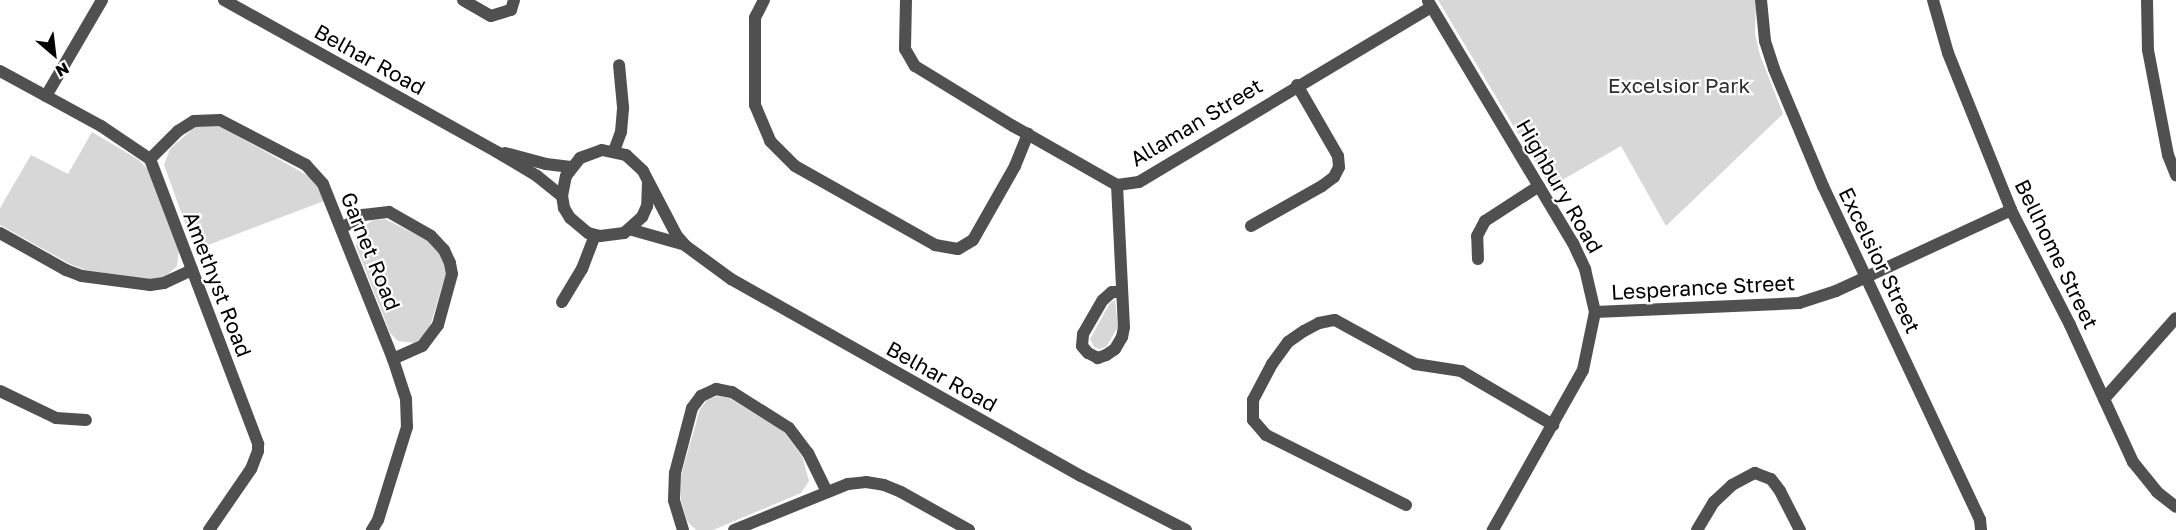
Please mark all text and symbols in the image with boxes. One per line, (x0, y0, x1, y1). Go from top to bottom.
street label: Belhar Road (310, 18, 430, 100)
north arrow (24, 24, 84, 84)
text: N (52, 58, 73, 82)
park label: Excelsior Park (1608, 72, 1750, 98)
street label: Allaman Street (1125, 73, 1267, 171)
street label: Highbury Road (1512, 115, 1608, 257)
street label: Bellhome Street (2010, 175, 2104, 333)
street label: Excelsior Street (1834, 183, 1926, 337)
street label: Garnet Road (336, 188, 406, 314)
street label: Amethyst Road (179, 208, 257, 360)
street label: Lesperance Street (1610, 270, 1796, 304)
street label: Belhar Road (882, 335, 1002, 417)

